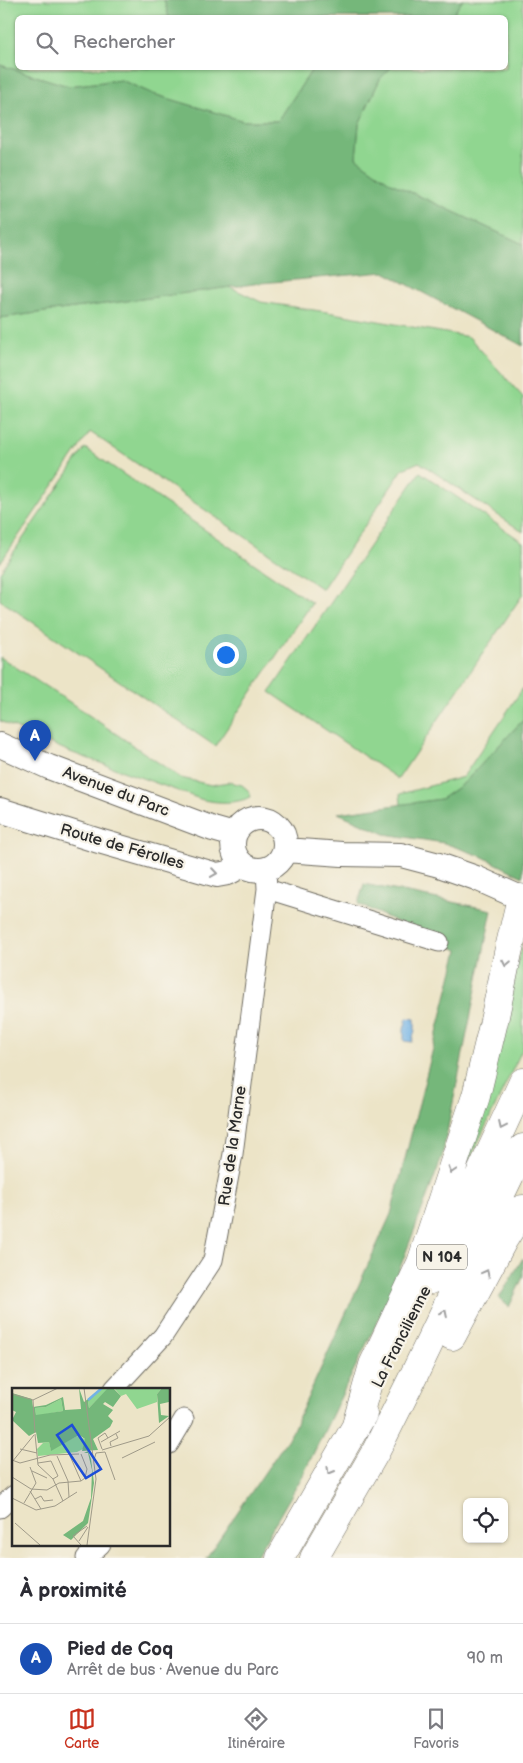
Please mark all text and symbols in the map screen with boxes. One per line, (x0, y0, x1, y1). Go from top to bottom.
search box (15, 15, 508, 70)
icon: search (33, 29, 61, 57)
text: Rechercher (73, 31, 175, 54)
your location (213, 642, 239, 668)
pin: A (19, 720, 51, 761)
street label: Avenue du Parc (60, 763, 172, 821)
street label: Route de Férolles (58, 820, 186, 874)
one-way arrow (210, 867, 219, 877)
one-way arrow (501, 958, 512, 967)
street label: Rue de la Marne (215, 1084, 251, 1207)
one-way arrow (498, 1121, 509, 1130)
one-way arrow (448, 1166, 458, 1174)
road number: N 104 (417, 1244, 467, 1270)
one-way arrow (480, 1269, 490, 1278)
street label: La Francilienne (368, 1282, 436, 1391)
one-way arrow (437, 1310, 447, 1319)
inset map (12, 1388, 170, 1546)
one-way arrow (327, 1466, 337, 1475)
map controls (463, 1498, 508, 1543)
button: locate (463, 1498, 508, 1543)
text: À proximité (20, 1578, 127, 1603)
text: Pied de Coq (67, 1638, 173, 1661)
text: A (31, 1649, 41, 1668)
text: 90 m (467, 1649, 503, 1668)
text: Arrêt de bus · Avenue du Parc (67, 1661, 279, 1680)
tab: Carte (64, 1705, 99, 1752)
tab: Itinéraire (228, 1705, 285, 1752)
tab: Favoris (413, 1705, 459, 1752)

